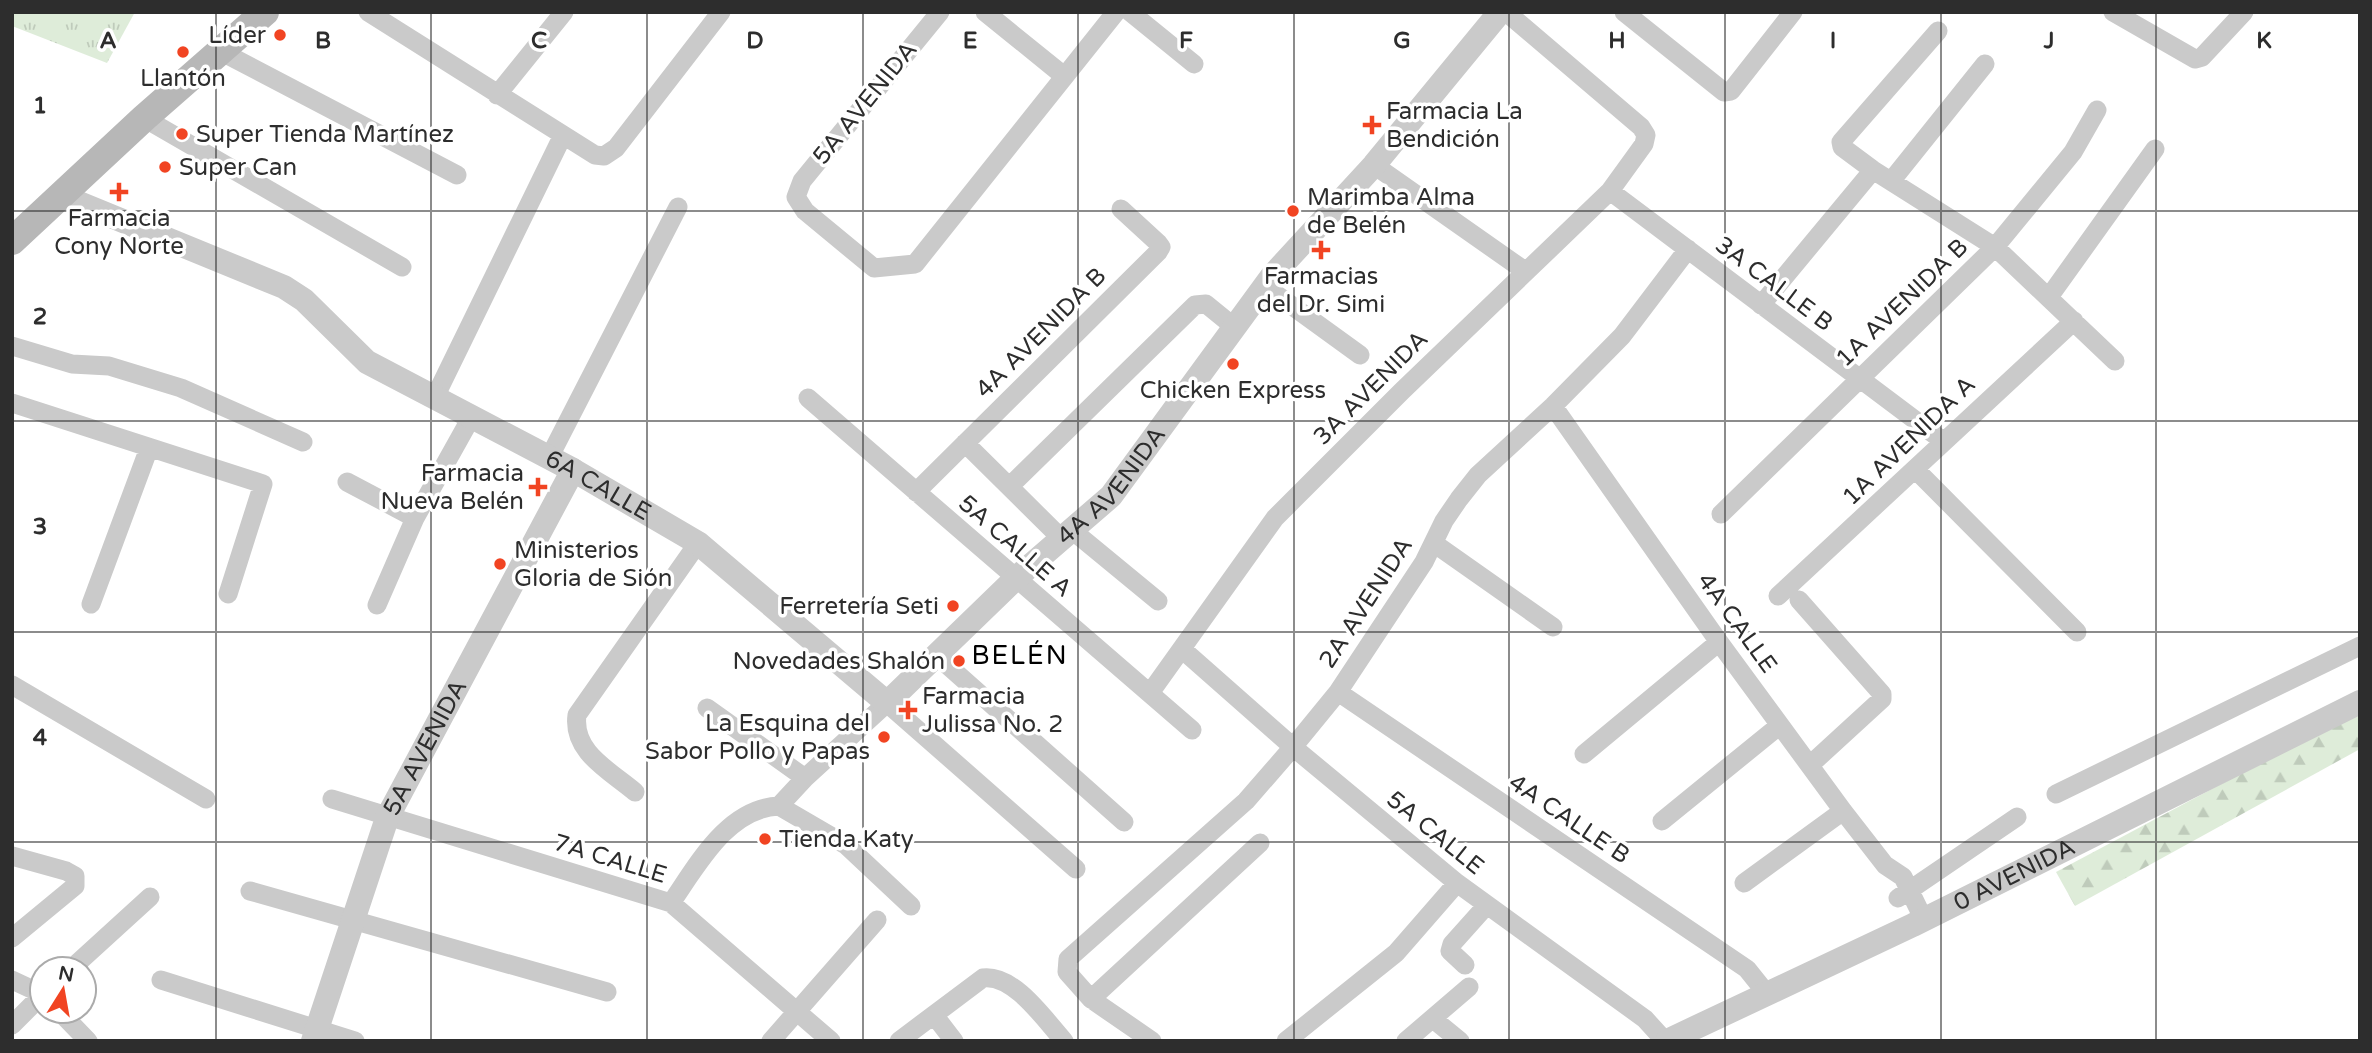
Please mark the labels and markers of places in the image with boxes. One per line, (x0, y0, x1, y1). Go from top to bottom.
place label: Líder (208, 21, 267, 50)
marker: Líder (272, 27, 288, 43)
marker: Llantón (175, 44, 191, 60)
place label: Llantón (140, 64, 226, 93)
place label: Farmacia La Bendición (1386, 97, 1523, 154)
marker: Farmacia La Bendición (1364, 117, 1380, 133)
place label: Super Tienda Martínez (196, 120, 454, 149)
marker: Super Tienda Martínez (174, 126, 190, 142)
place label: Super Can (179, 153, 297, 182)
marker: Super Can (157, 159, 173, 175)
place label: Marimba Alma de Belén (1307, 183, 1475, 240)
marker: Farmacia Cony Norte (111, 184, 127, 200)
marker: Marimba Alma de Belén (1285, 203, 1301, 219)
place label: Farmacia Cony Norte (54, 204, 184, 261)
marker: Farmacias del Dr. Simi (1313, 242, 1329, 258)
place label: Farmacias del Dr. Simi (1257, 262, 1385, 319)
marker: Chicken Express (1225, 356, 1241, 372)
place label: Chicken Express (1140, 376, 1326, 405)
place label: Farmacia Nueva Belén (380, 459, 524, 516)
marker: Farmacia Nueva Belén (530, 479, 546, 495)
place label: Ministerios Gloria de Sión (514, 536, 672, 593)
marker: Ministerios Gloria de Sión (492, 556, 508, 572)
place label: Ferretería Seti (779, 592, 939, 621)
marker: Ferretería Seti (945, 598, 961, 614)
place label: Novedades Shalón (733, 647, 945, 676)
marker: Novedades Shalón (951, 653, 967, 669)
place label: Farmacia Julissa No. 2 (922, 682, 1063, 739)
marker: Farmacia Julissa No. 2 (900, 702, 916, 718)
place label: La Esquina del Sabor Pollo y Papas (645, 709, 870, 766)
marker: La Esquina del Sabor Pollo y Papas (876, 729, 892, 745)
place label: Tienda Katy (779, 825, 914, 854)
marker: Tienda Katy (757, 831, 773, 847)

